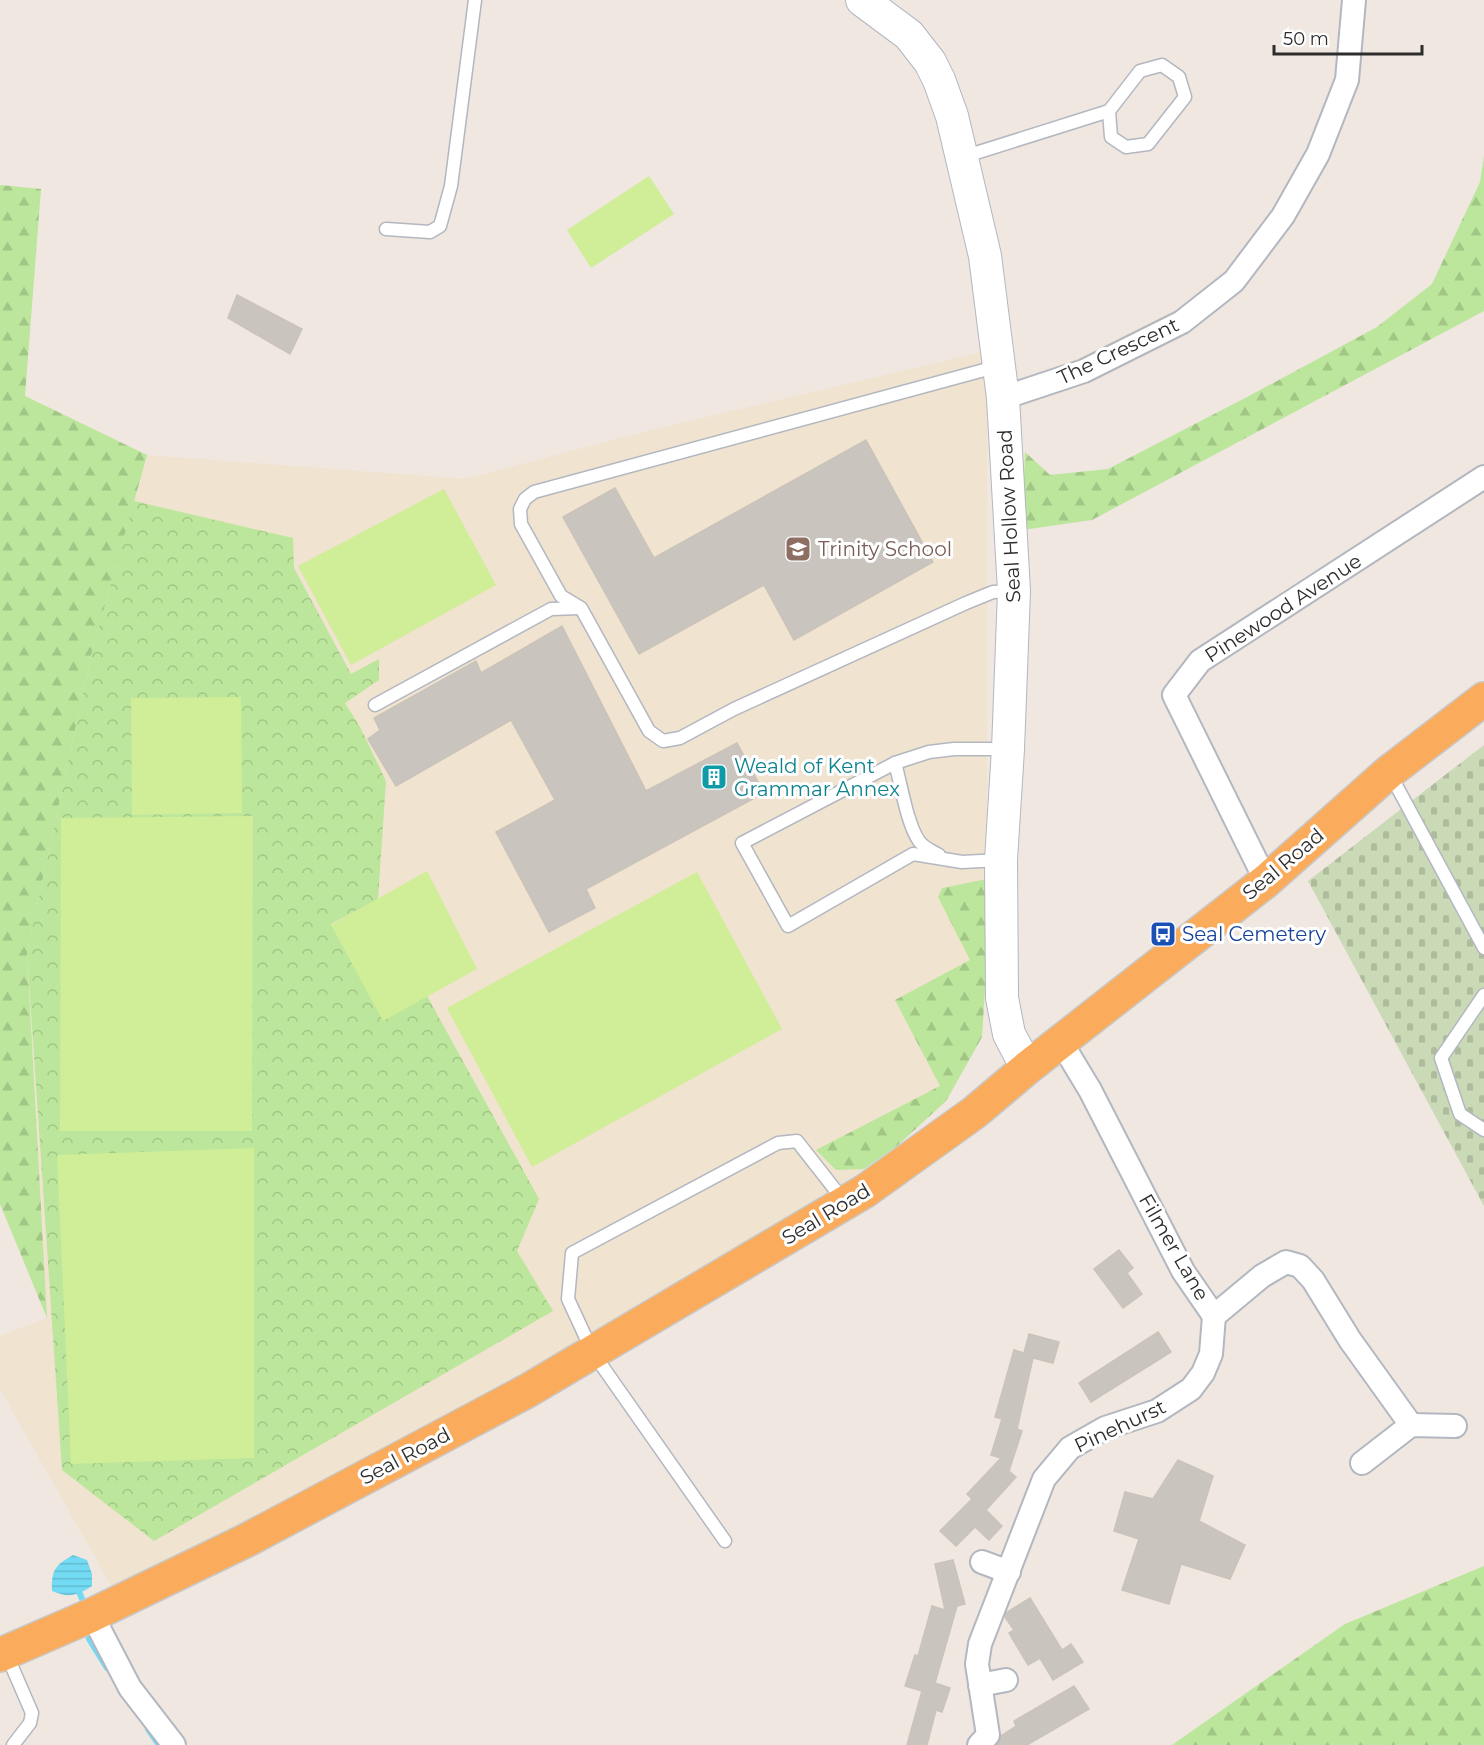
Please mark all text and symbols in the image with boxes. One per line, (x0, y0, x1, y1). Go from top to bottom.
scale bar (1274, 18, 1422, 56)
text: 50 m (1283, 28, 1329, 50)
street label: The Crescent (1054, 312, 1182, 390)
street label: Seal Hollow Road (992, 429, 1026, 603)
school or university icon: Trinity School (783, 534, 813, 564)
place label: Trinity School (818, 537, 952, 561)
street label: Pinewood Avenue (1200, 548, 1366, 668)
place label: Weald of Kent Grammar Annex (734, 754, 900, 801)
building icon: Weald of Kent Grammar Annex (699, 762, 729, 792)
street label: Seal Road (1237, 823, 1329, 905)
bus stop icon: Seal Cemetery (1148, 919, 1178, 949)
place label: Seal Cemetery (1182, 922, 1326, 946)
street label: Seal Road (777, 1178, 875, 1250)
street label: Filmer Lane (1134, 1189, 1214, 1305)
street label: Pinehurst (1070, 1394, 1170, 1458)
street label: Seal Road (356, 1422, 454, 1490)

